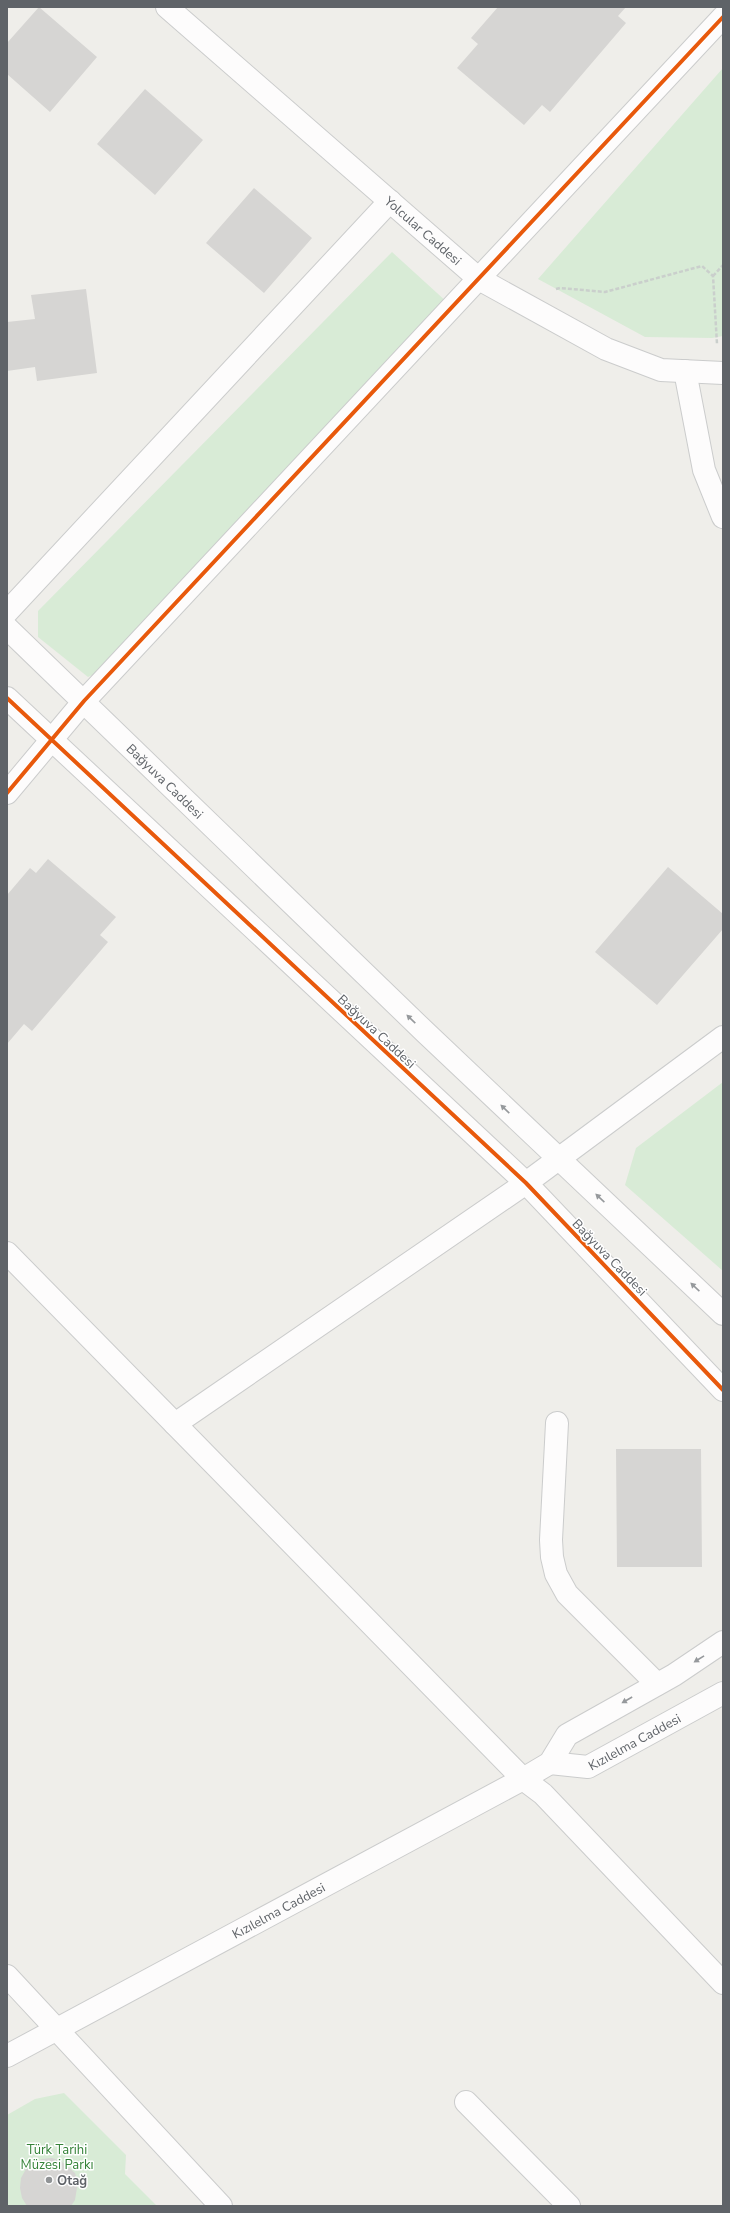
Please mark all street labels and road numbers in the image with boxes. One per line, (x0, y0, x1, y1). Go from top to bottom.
street label: Yolcular Caddesi (380, 192, 465, 270)
street label: Bağyuva Caddesi (122, 740, 207, 823)
street label: Bağyuva Caddesi (333, 991, 419, 1073)
street label: Bağyuva Caddesi (568, 1215, 651, 1300)
street label: Kızılelma Caddesi (585, 1710, 684, 1775)
street label: Kızılelma Caddesi (229, 1879, 328, 1943)

